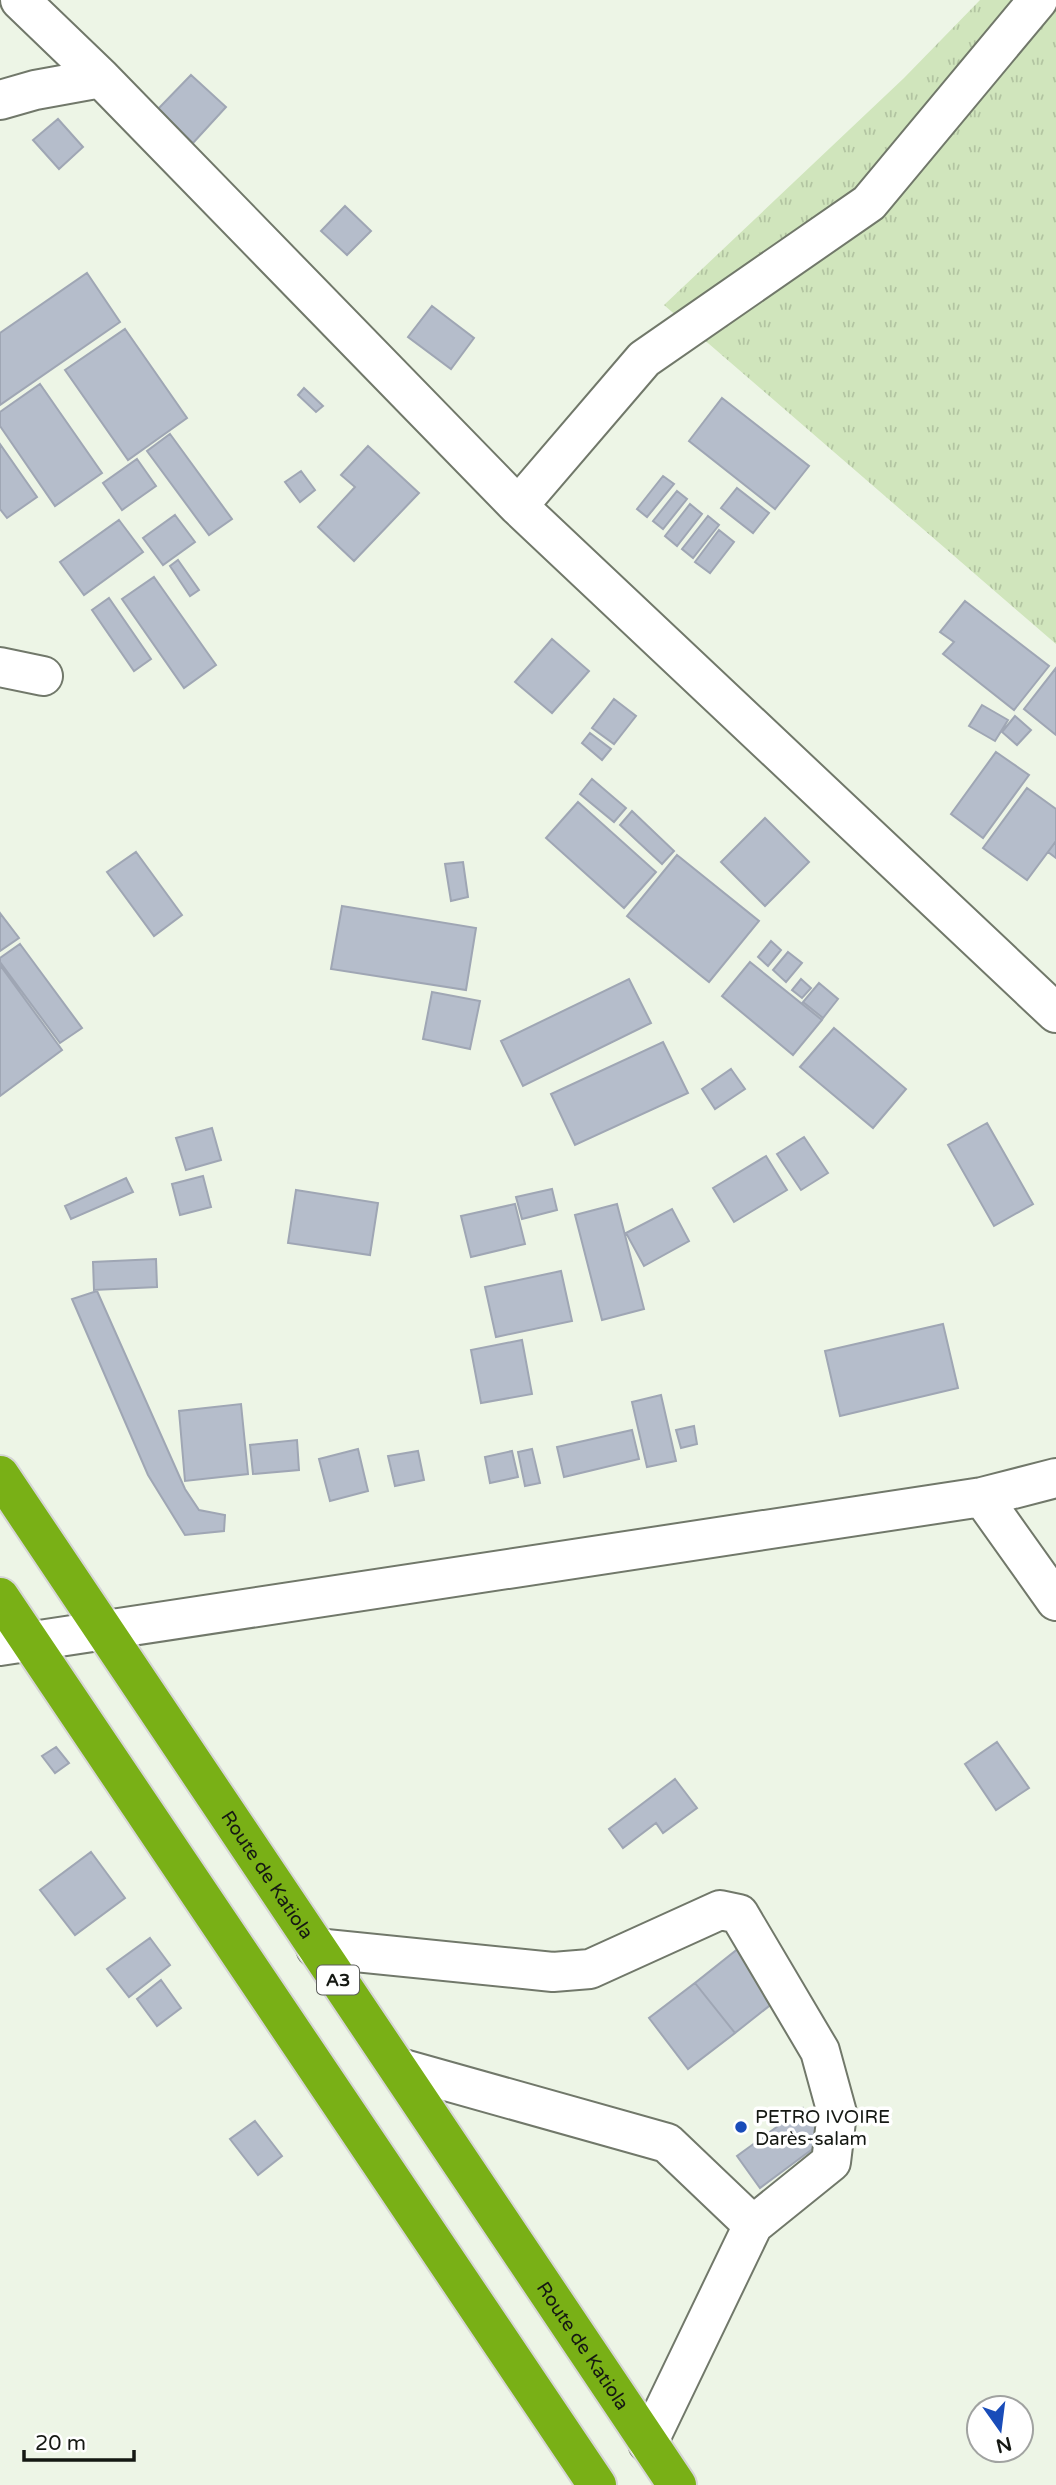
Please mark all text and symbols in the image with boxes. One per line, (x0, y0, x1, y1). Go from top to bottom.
street label: Route de Katiola (216, 1807, 318, 1943)
road number: A3 (317, 1966, 359, 1994)
place label: PETRO IVOIRE Darès-salam (755, 2106, 890, 2150)
marker: PETRO IVOIRE Darès-salam (733, 2119, 749, 2135)
street label: Route de Katiola (532, 2278, 633, 2414)
north arrow (965, 2394, 1035, 2464)
scale bar (24, 2418, 135, 2462)
text: 20 m (35, 2431, 86, 2456)
text: N (994, 2432, 1014, 2457)

